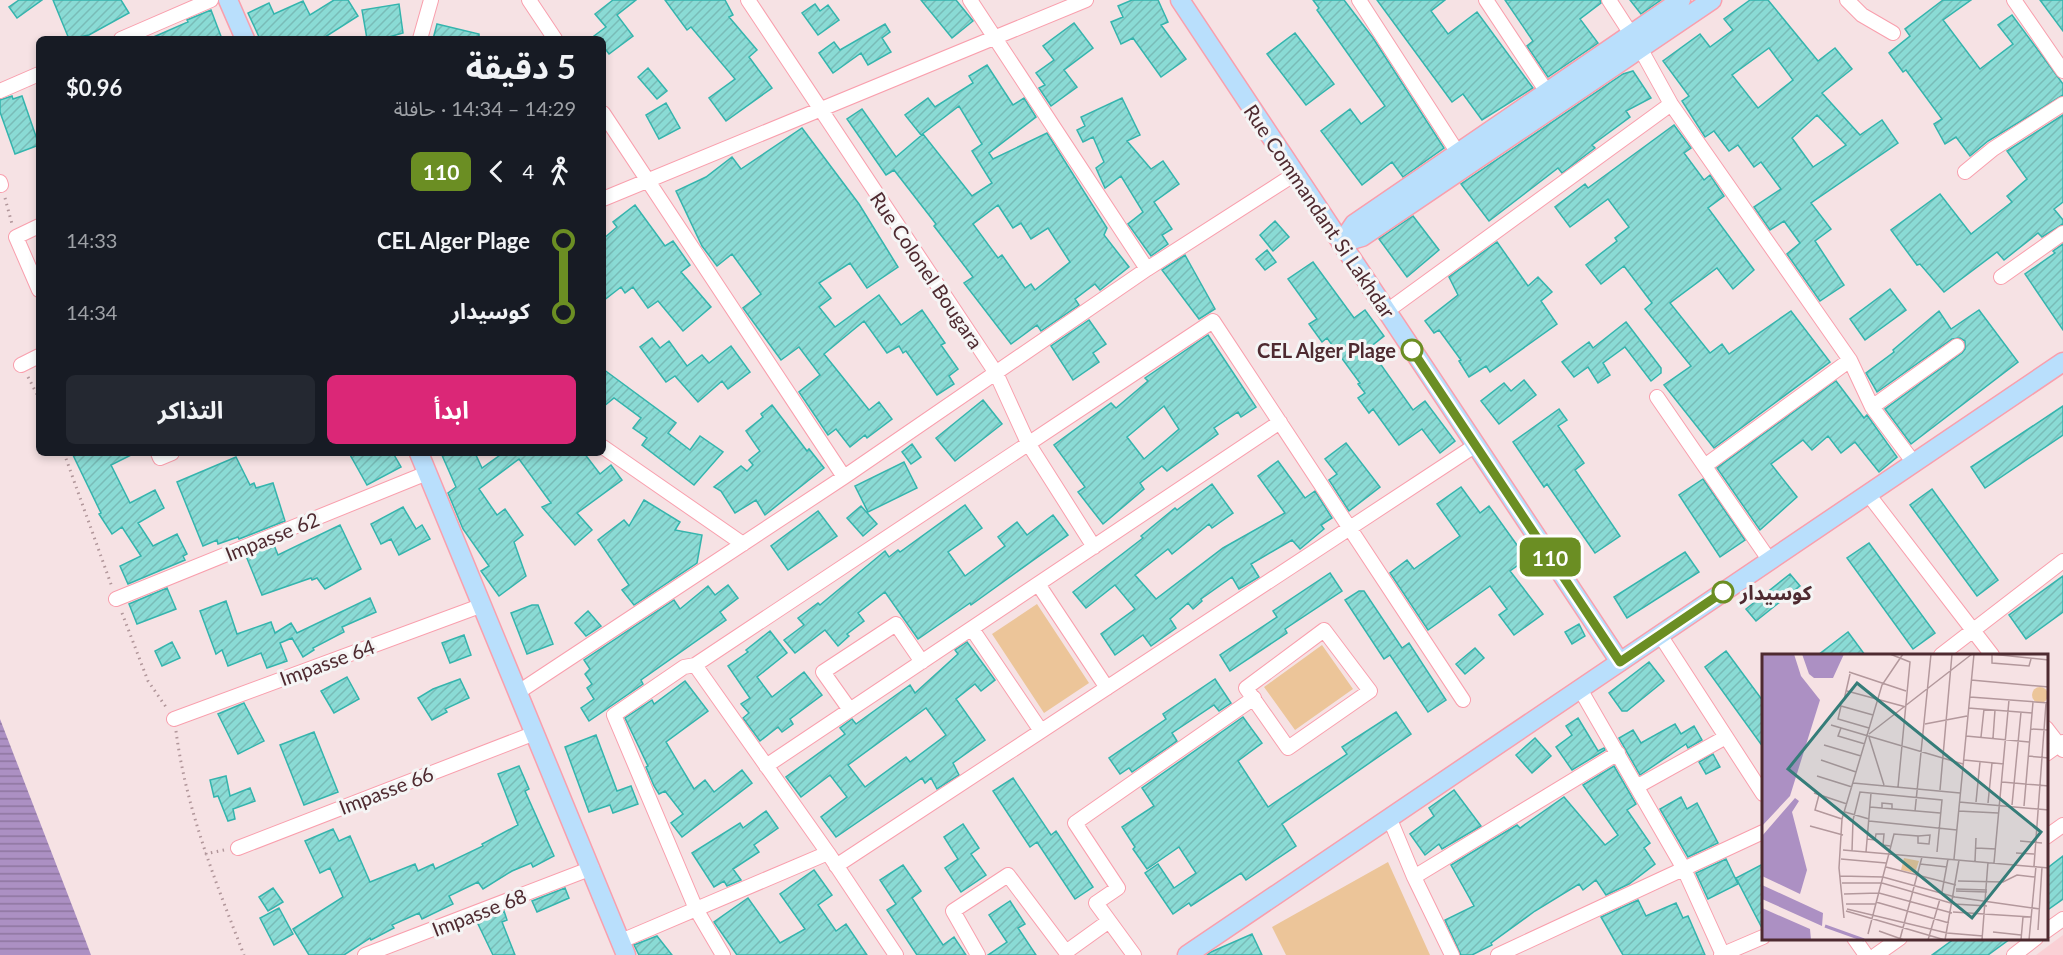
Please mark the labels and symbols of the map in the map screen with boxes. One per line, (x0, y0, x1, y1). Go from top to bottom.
street label: Rue Commandant Si Lakhdar (1239, 100, 1401, 323)
street label: Rue Colonel Bougara (866, 187, 988, 353)
place label: CEL Alger Plage (1257, 338, 1396, 362)
marker: CEL Alger Plage (1401, 339, 1423, 361)
street label: Impasse 62 (221, 506, 323, 566)
line badge: 110 (1516, 538, 1584, 576)
place label: كوسيدار (1739, 580, 1813, 605)
marker: كوسيدار (1712, 581, 1734, 603)
street label: Impasse 64 (276, 634, 378, 690)
inset map (1762, 654, 2048, 940)
street label: Impasse 66 (335, 761, 437, 819)
street label: Impasse 68 (428, 883, 530, 941)

